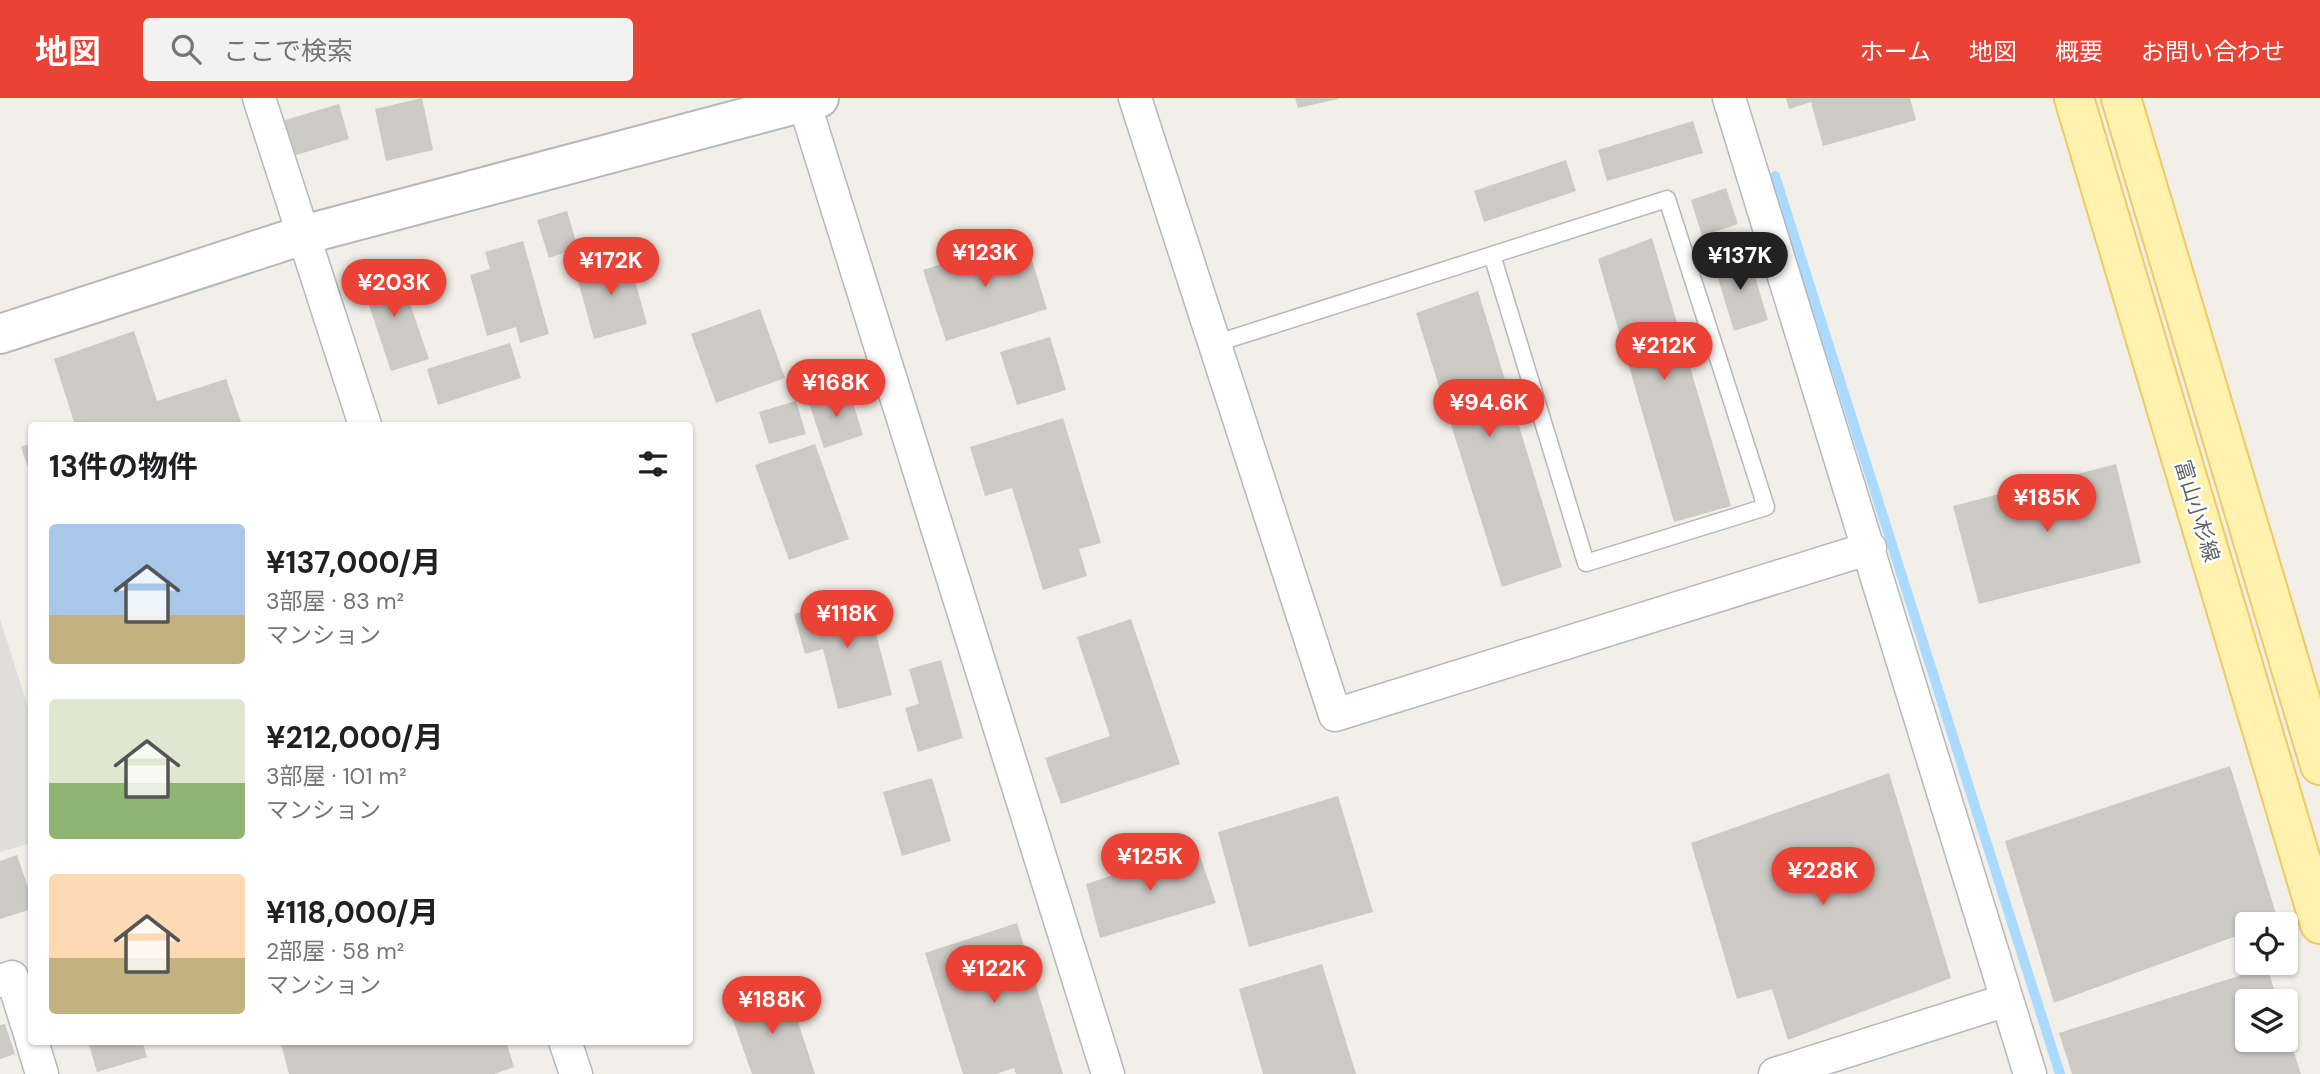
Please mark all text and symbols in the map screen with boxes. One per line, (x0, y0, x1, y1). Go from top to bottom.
search box (143, 18, 633, 81)
text: 地図 (35, 30, 101, 73)
icon: search (167, 30, 205, 68)
text: ここで検索 (223, 34, 353, 68)
text: ホーム (1860, 36, 1931, 67)
text: 地図 (1969, 36, 2017, 67)
text: 概要 (2055, 36, 2103, 67)
text: お問い合わせ (2141, 36, 2285, 67)
pin: ¥123K (936, 230, 1034, 289)
pin: ¥137K (1691, 232, 1789, 292)
text: ¥123K (952, 237, 1018, 267)
pin: ¥172K (562, 238, 660, 297)
text: ¥137K (1708, 240, 1772, 270)
text: ¥172K (579, 245, 643, 275)
pin: ¥203K (345, 260, 443, 319)
text: ¥203K (357, 267, 431, 297)
pin: ¥212K (1615, 322, 1713, 382)
text: ¥212K (1632, 330, 1696, 360)
pin: ¥168K (787, 360, 885, 419)
text: ¥168K (802, 367, 870, 397)
pin: ¥94.6K (1432, 380, 1546, 439)
text: ¥94.6K (1449, 387, 1529, 417)
icon: filters (634, 445, 672, 483)
text: 13件の物件 (49, 447, 198, 486)
street label: 富山小杉線 (2168, 457, 2226, 565)
pin: ¥185K (1998, 474, 2096, 534)
text: ¥185K (2013, 482, 2081, 512)
text: ¥137,000/月 (266, 543, 441, 582)
icon: home (105, 552, 189, 636)
text: 3部屋 · 83 m² (266, 586, 404, 616)
pin: ¥118K (798, 590, 896, 650)
text: ¥118K (816, 598, 878, 628)
text: マンション (266, 620, 381, 650)
text: ¥212,000/月 (266, 718, 443, 757)
icon: home (105, 727, 189, 811)
text: 3部屋 · 101 m² (266, 761, 407, 791)
text: マンション (266, 795, 381, 825)
pin: ¥125K (1101, 834, 1199, 893)
text: ¥125K (1117, 841, 1183, 871)
pin: ¥228K (1774, 848, 1872, 907)
text: ¥228K (1788, 855, 1858, 885)
text: ¥118,000/月 (266, 893, 439, 932)
icon: home (105, 902, 189, 986)
map controls (2235, 912, 2298, 1052)
button: locate (2235, 912, 2298, 975)
text: 2部屋 · 58 m² (266, 936, 404, 966)
pin: ¥122K (945, 946, 1043, 1005)
text: ¥122K (962, 953, 1026, 983)
text: マンション (266, 970, 381, 1000)
pin: ¥188K (723, 976, 821, 1036)
text: ¥188K (738, 984, 806, 1014)
button: layers (2235, 989, 2298, 1052)

